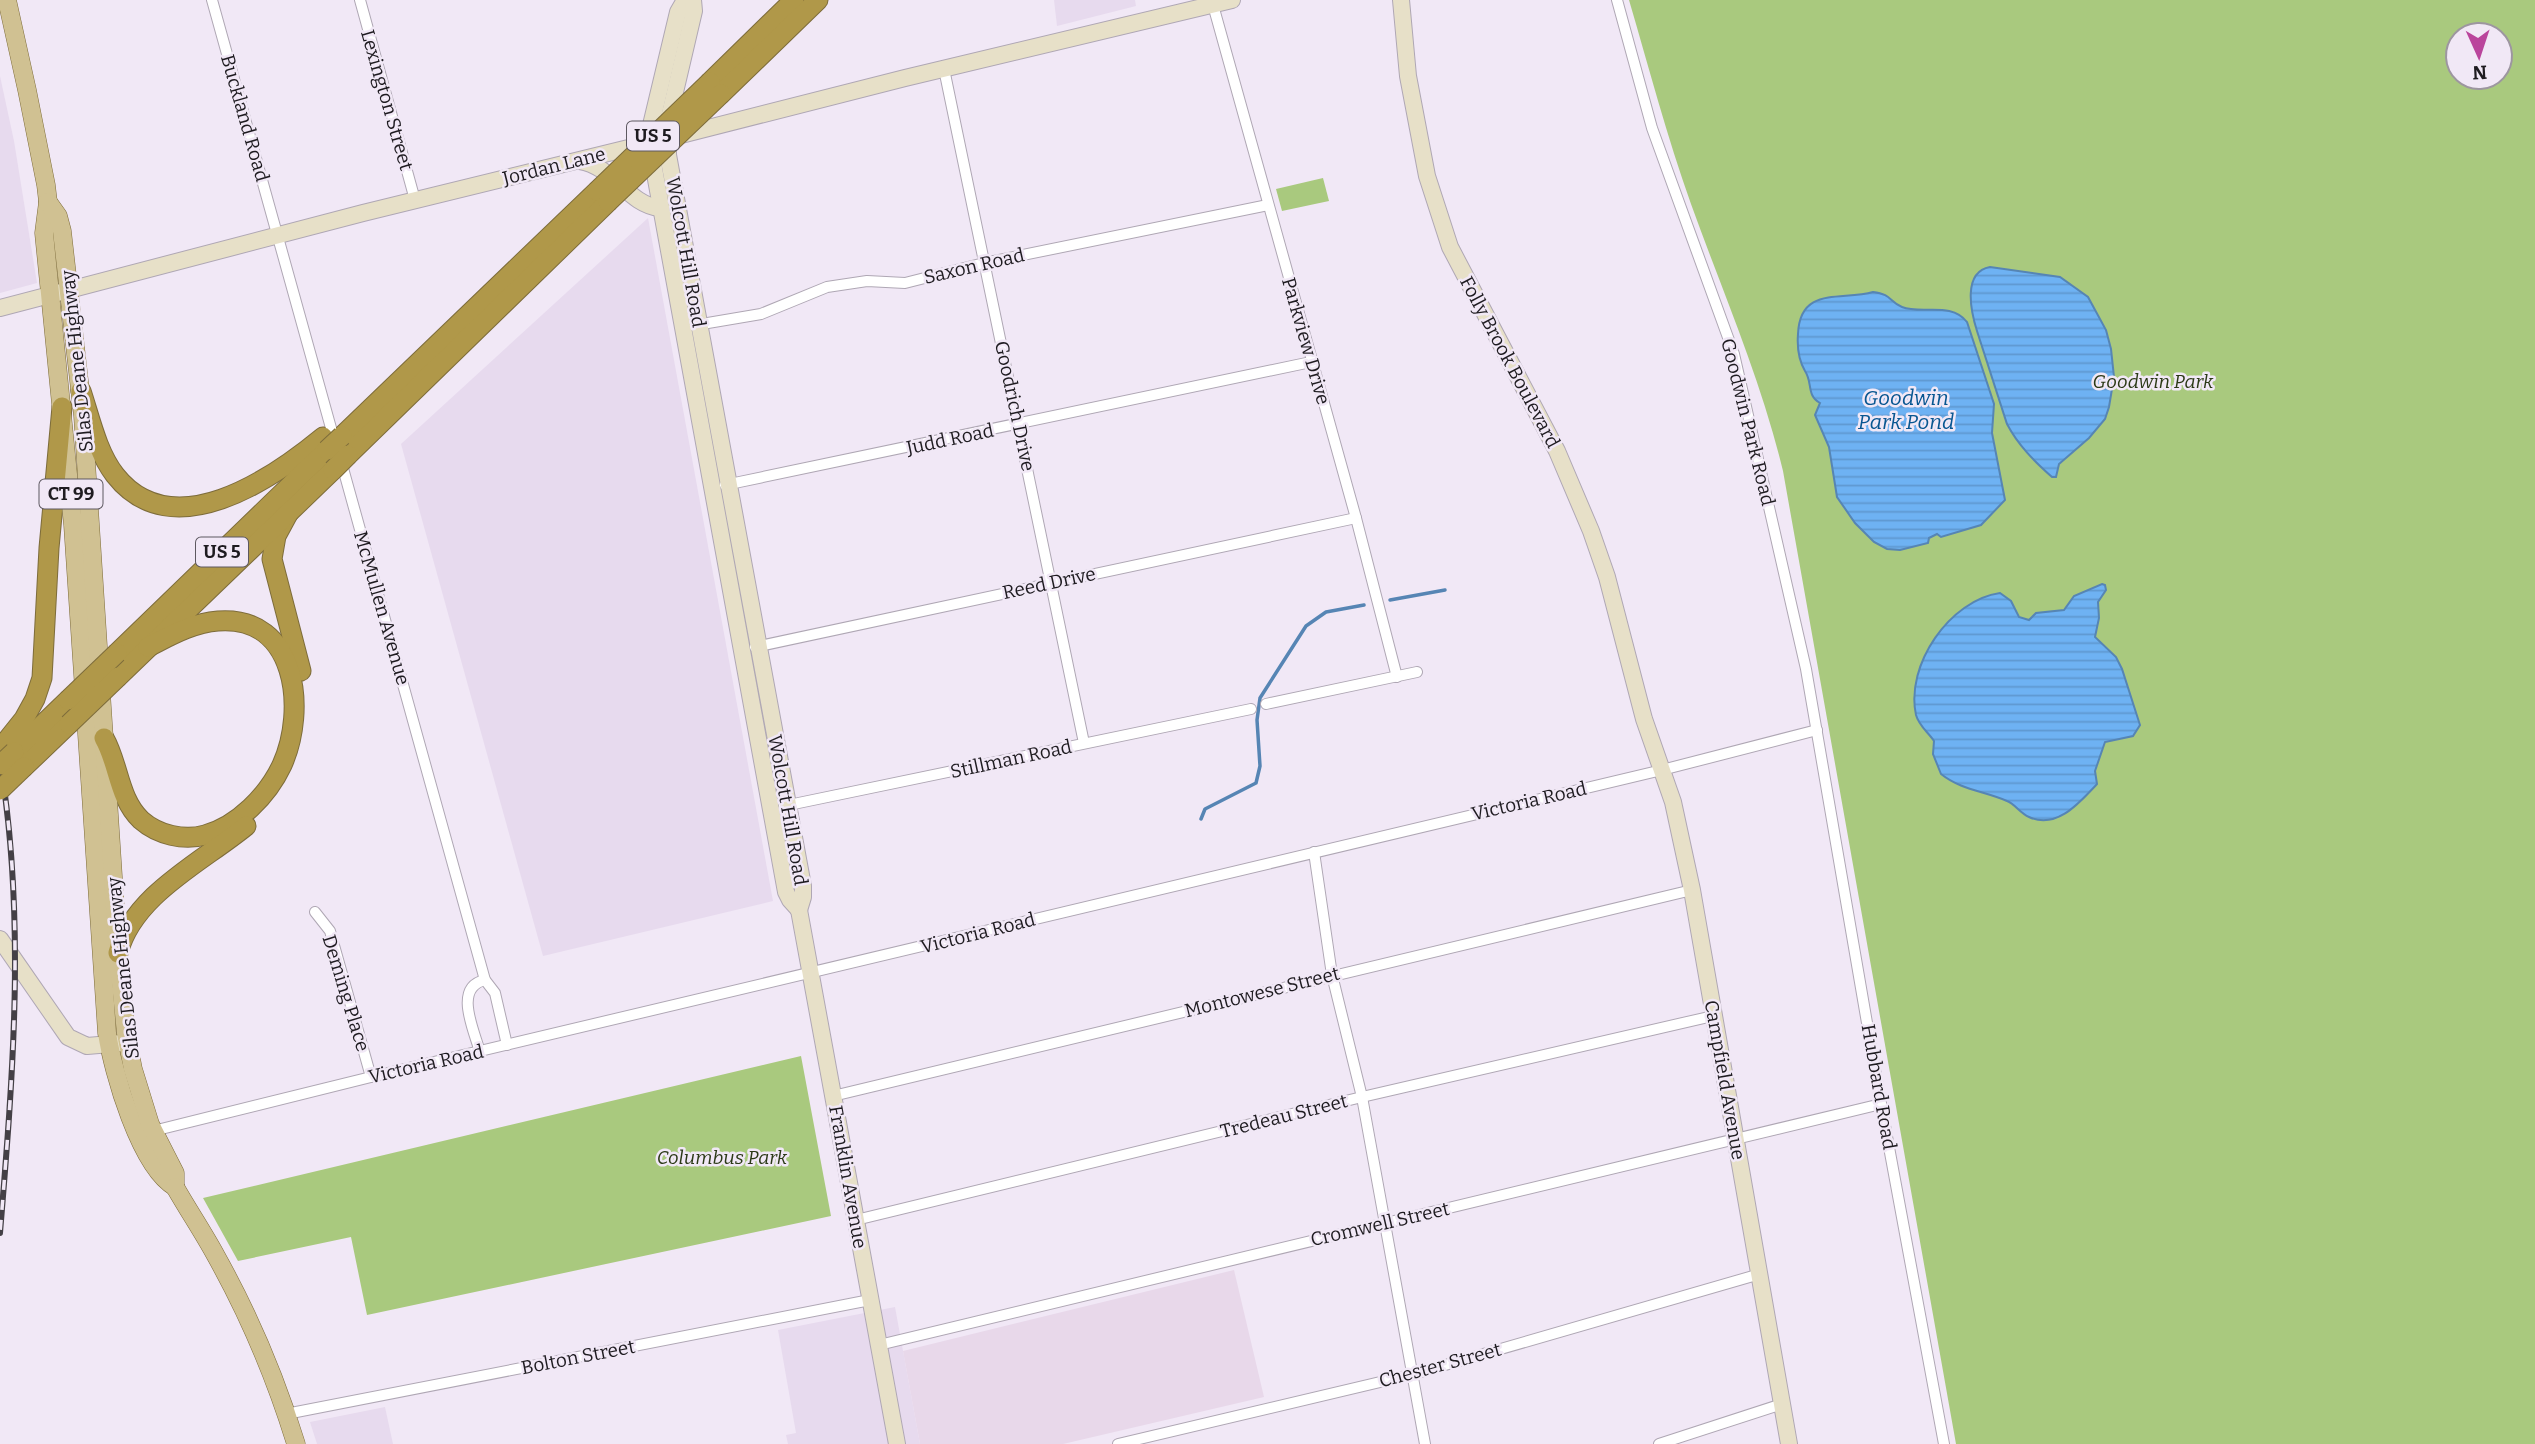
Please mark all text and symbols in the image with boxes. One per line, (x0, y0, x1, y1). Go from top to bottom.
north arrow (2444, 21, 2514, 91)
street label: Lexington Street (356, 27, 418, 173)
street label: Buckland Road (216, 52, 274, 184)
text: N (2472, 61, 2488, 84)
road number: US 5 (627, 121, 679, 150)
street label: Jordan Lane (499, 142, 608, 190)
street label: Wolcott Hill Road (661, 175, 711, 329)
street label: Saxon Road (921, 243, 1027, 289)
street label: Silas Deane Highway (56, 268, 98, 453)
street label: Folly Brook Boulevard (1455, 272, 1565, 452)
street label: Parkview Drive (1277, 275, 1335, 407)
street label: Goodwin Park Road (1716, 336, 1780, 508)
street label: Goodrich Drive (990, 339, 1040, 473)
park label: Goodwin Park (2093, 370, 2214, 393)
water label: Goodwin Park Pond (1858, 385, 1954, 435)
street label: Judd Road (903, 419, 996, 460)
road number: CT 99 (40, 480, 102, 508)
street label: McMullen Avenue (349, 528, 415, 688)
road number: US 5 (196, 538, 248, 566)
street label: Reed Drive (1000, 562, 1098, 604)
street label: Wolcott Hill Road (763, 733, 813, 887)
street label: Stillman Road (948, 735, 1074, 783)
street label: Victoria Road (1469, 777, 1589, 825)
street label: Silas Deane Highway (102, 875, 144, 1060)
street label: Victoria Road (918, 908, 1038, 958)
street label: Deming Place (317, 932, 375, 1054)
street label: Montowese Street (1182, 962, 1342, 1022)
street label: Campfield Avenue (1700, 998, 1750, 1162)
street label: Hubbard Road (1857, 1022, 1901, 1152)
street label: Victoria Road (366, 1040, 486, 1088)
street label: Tredeau Street (1218, 1089, 1350, 1143)
street label: Franklin Avenue (824, 1104, 872, 1250)
park label: Columbus Park (657, 1146, 788, 1169)
street label: Cromwell Street (1308, 1197, 1452, 1251)
street label: Bolton Street (519, 1335, 637, 1379)
street label: Chester Street (1376, 1338, 1504, 1392)

